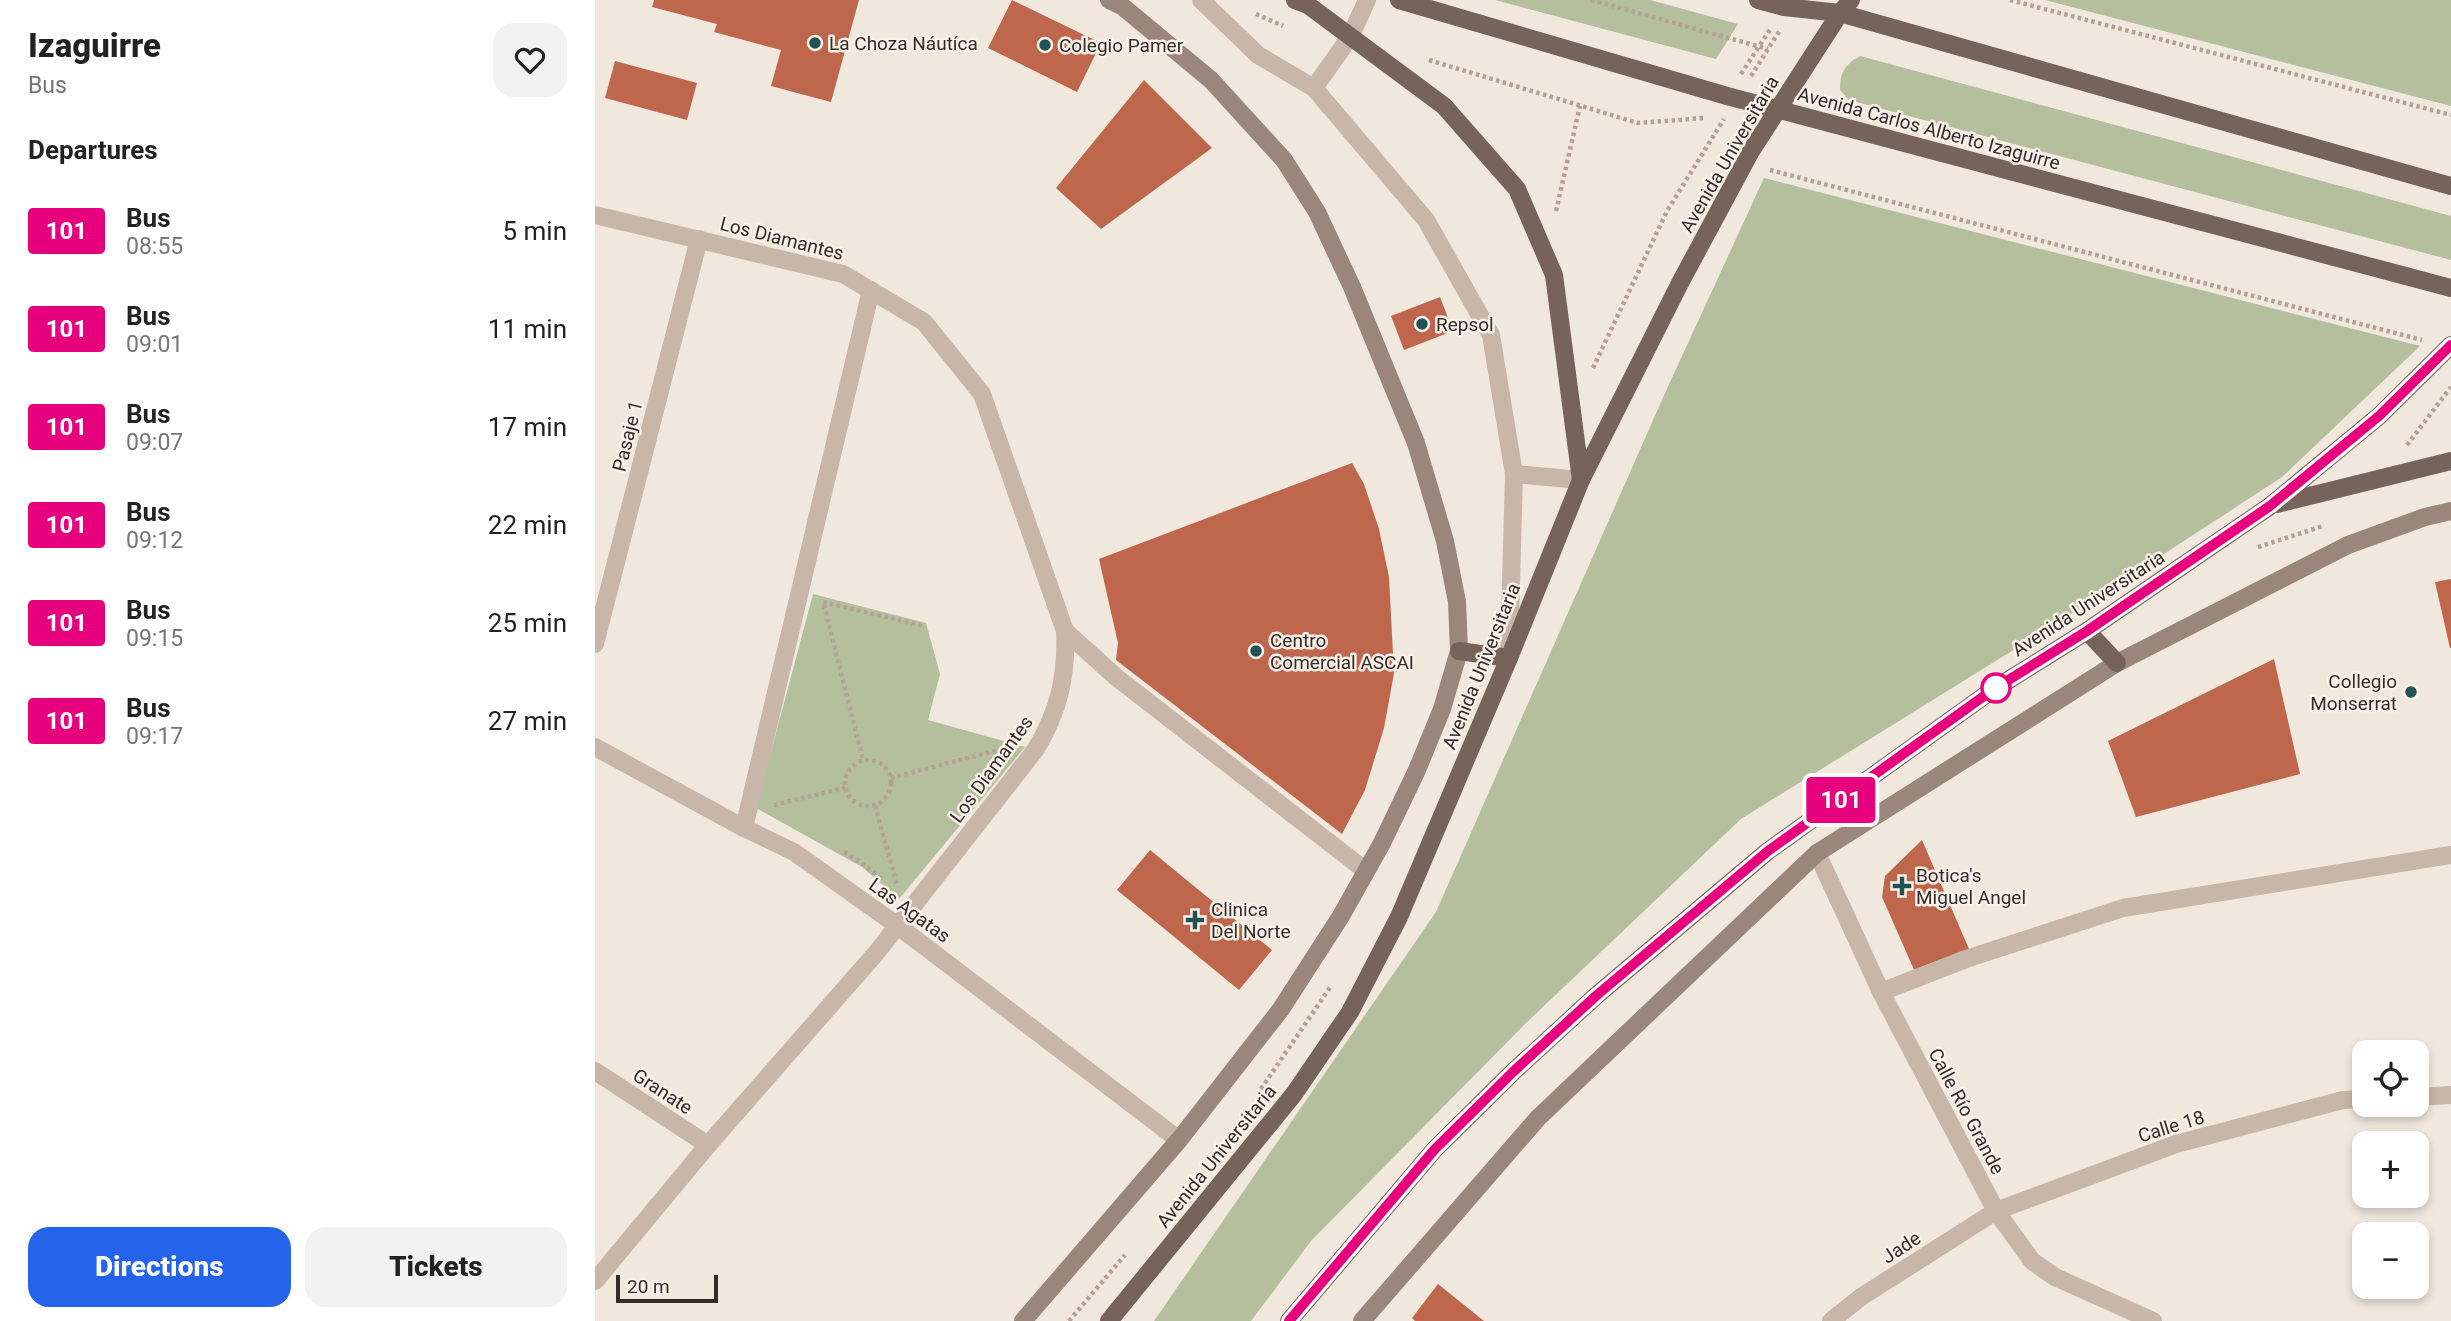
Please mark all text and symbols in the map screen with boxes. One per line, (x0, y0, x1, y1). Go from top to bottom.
button: heart (493, 23, 567, 97)
text: Izaguirre (28, 26, 161, 65)
place label: La Choza Náutíca (829, 32, 978, 55)
place label: Colegio Pamer (1059, 34, 1184, 57)
marker: La Choza Náutíca (807, 35, 823, 51)
marker: Colegio Pamer (1037, 37, 1053, 53)
text: Bus (28, 72, 67, 99)
street label: Avenida Universitaria (1675, 72, 1784, 237)
street label: Avenida Carlos Alberto Izaguirre (1795, 82, 2063, 175)
text: Departures (28, 135, 158, 165)
text: Bus (126, 203, 171, 233)
street label: Los Diamantes (718, 212, 846, 265)
text: 5 min (502, 216, 567, 246)
text: 101 (46, 217, 87, 245)
text: 08:55 (126, 233, 183, 260)
text: Bus (126, 301, 171, 331)
place label: Repsol (1436, 313, 1494, 336)
text: 11 min (488, 314, 567, 344)
text: 101 (46, 315, 87, 343)
marker: Repsol (1414, 316, 1430, 332)
text: 09:01 (126, 331, 183, 358)
street label: Pasaje 1 (608, 398, 647, 474)
text: Bus (126, 399, 171, 429)
text: 17 min (488, 412, 567, 442)
text: 101 (46, 413, 87, 441)
text: 09:07 (126, 429, 183, 456)
text: Bus (126, 497, 171, 527)
text: 22 min (488, 510, 567, 540)
text: 101 (46, 511, 87, 539)
text: 09:12 (126, 527, 183, 554)
street label: Avenida Universitaria (2008, 545, 2169, 661)
street label: Avenida Universitaria (1438, 580, 1525, 753)
text: Bus (126, 595, 171, 625)
text: 25 min (488, 608, 567, 638)
text: 101 (46, 609, 87, 637)
text: 09:15 (126, 625, 183, 652)
place label: Centro Comercial ASCAI (1270, 629, 1414, 674)
marker: Centro Comercial ASCAI (1248, 643, 1264, 659)
place label: Collegio Monserrat (2310, 670, 2397, 715)
unlabelled marker (1981, 673, 2011, 703)
marker: Collegio Monserrat (2403, 684, 2419, 700)
text: Bus (126, 693, 171, 723)
text: 27 min (488, 706, 567, 736)
text: 101 (46, 707, 87, 735)
street label: Los Diamantes (945, 711, 1038, 827)
text: 09:17 (126, 723, 183, 750)
line badge: 101 (1801, 777, 1881, 823)
text: 101 (1820, 786, 1862, 814)
place label: Botica's Miguel Angel (1916, 864, 2026, 909)
street label: Las Agatas (865, 873, 955, 948)
marker: Botica's Miguel Angel (1894, 878, 1910, 894)
place label: Clinica Del Norte (1211, 898, 1290, 943)
marker: Clinica Del Norte (1185, 910, 1205, 930)
map controls (2352, 1040, 2429, 1299)
button: locate (2352, 1040, 2429, 1117)
street label: Calle Río Grande (1924, 1044, 2009, 1178)
street label: Granate (629, 1064, 697, 1119)
street label: Avenida Universitaria (1152, 1080, 1281, 1232)
street label: Calle 18 (2135, 1106, 2207, 1147)
button: + (2352, 1131, 2429, 1208)
button: − (2352, 1222, 2429, 1299)
street label: Jade (1878, 1226, 1925, 1268)
button: Directions (28, 1227, 291, 1307)
button: Tickets (305, 1227, 567, 1307)
scale bar (616, 1272, 717, 1304)
text: 20 m (627, 1275, 670, 1298)

